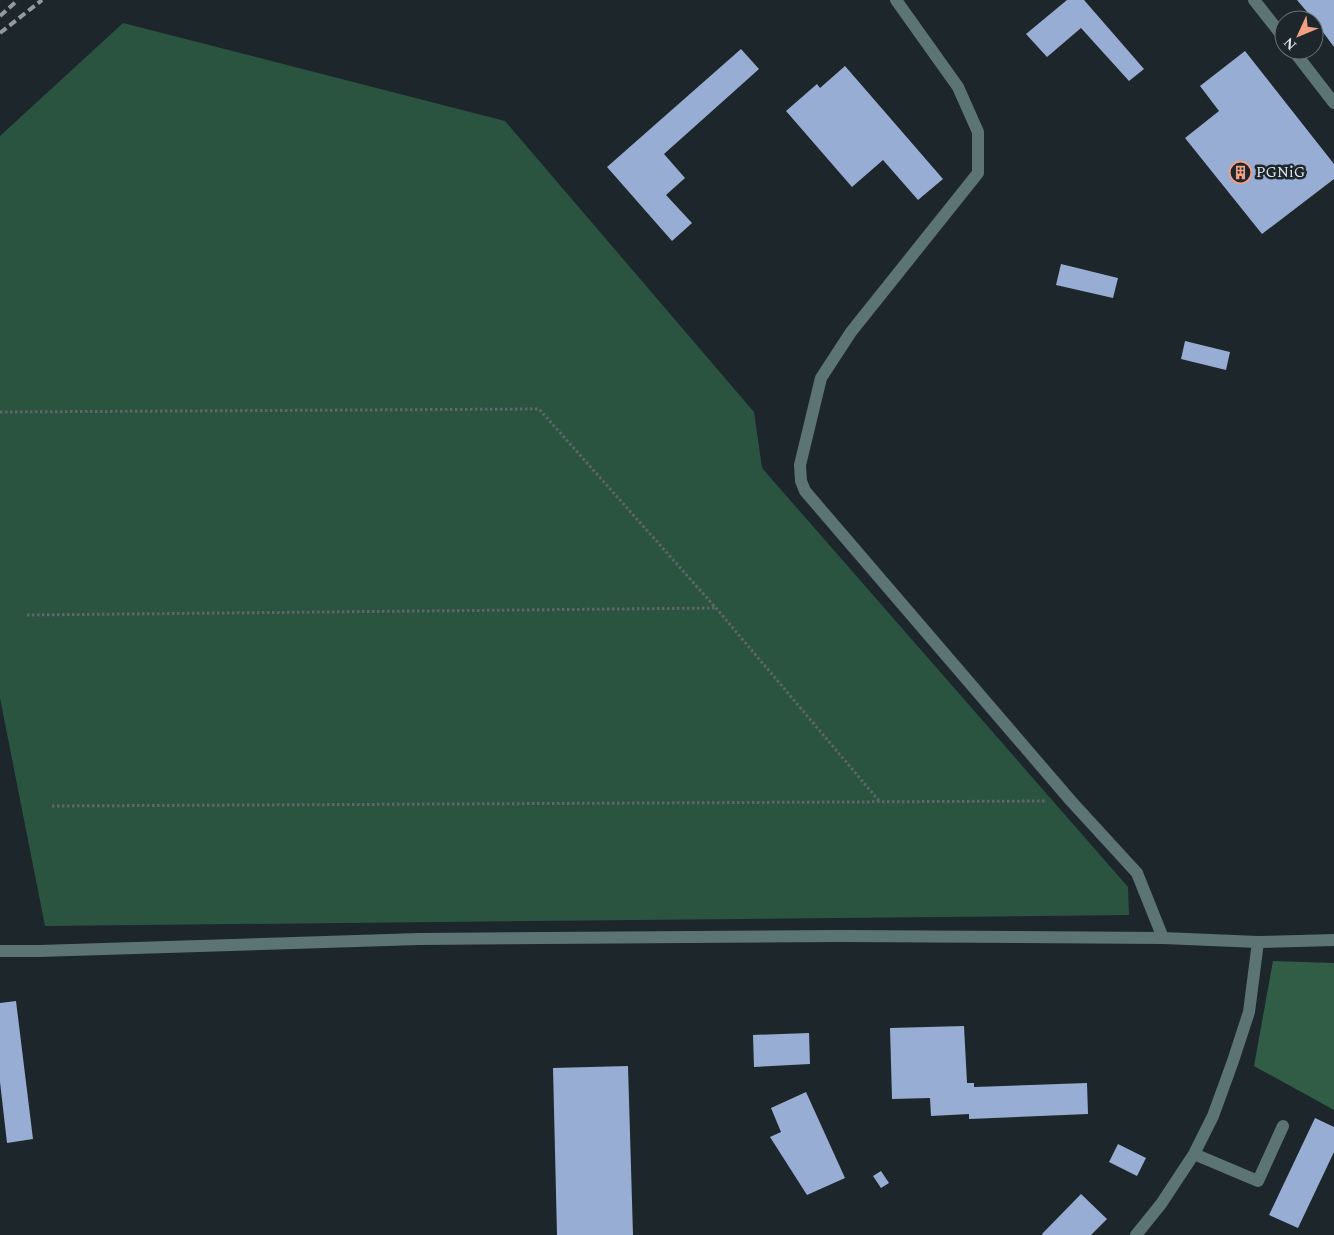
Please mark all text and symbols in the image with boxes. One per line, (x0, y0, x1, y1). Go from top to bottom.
north arrow (1274, 10, 1324, 60)
text: N (1278, 32, 1302, 55)
building icon: PGNiG (1228, 160, 1252, 184)
place label: PGNiG (1256, 161, 1305, 184)

